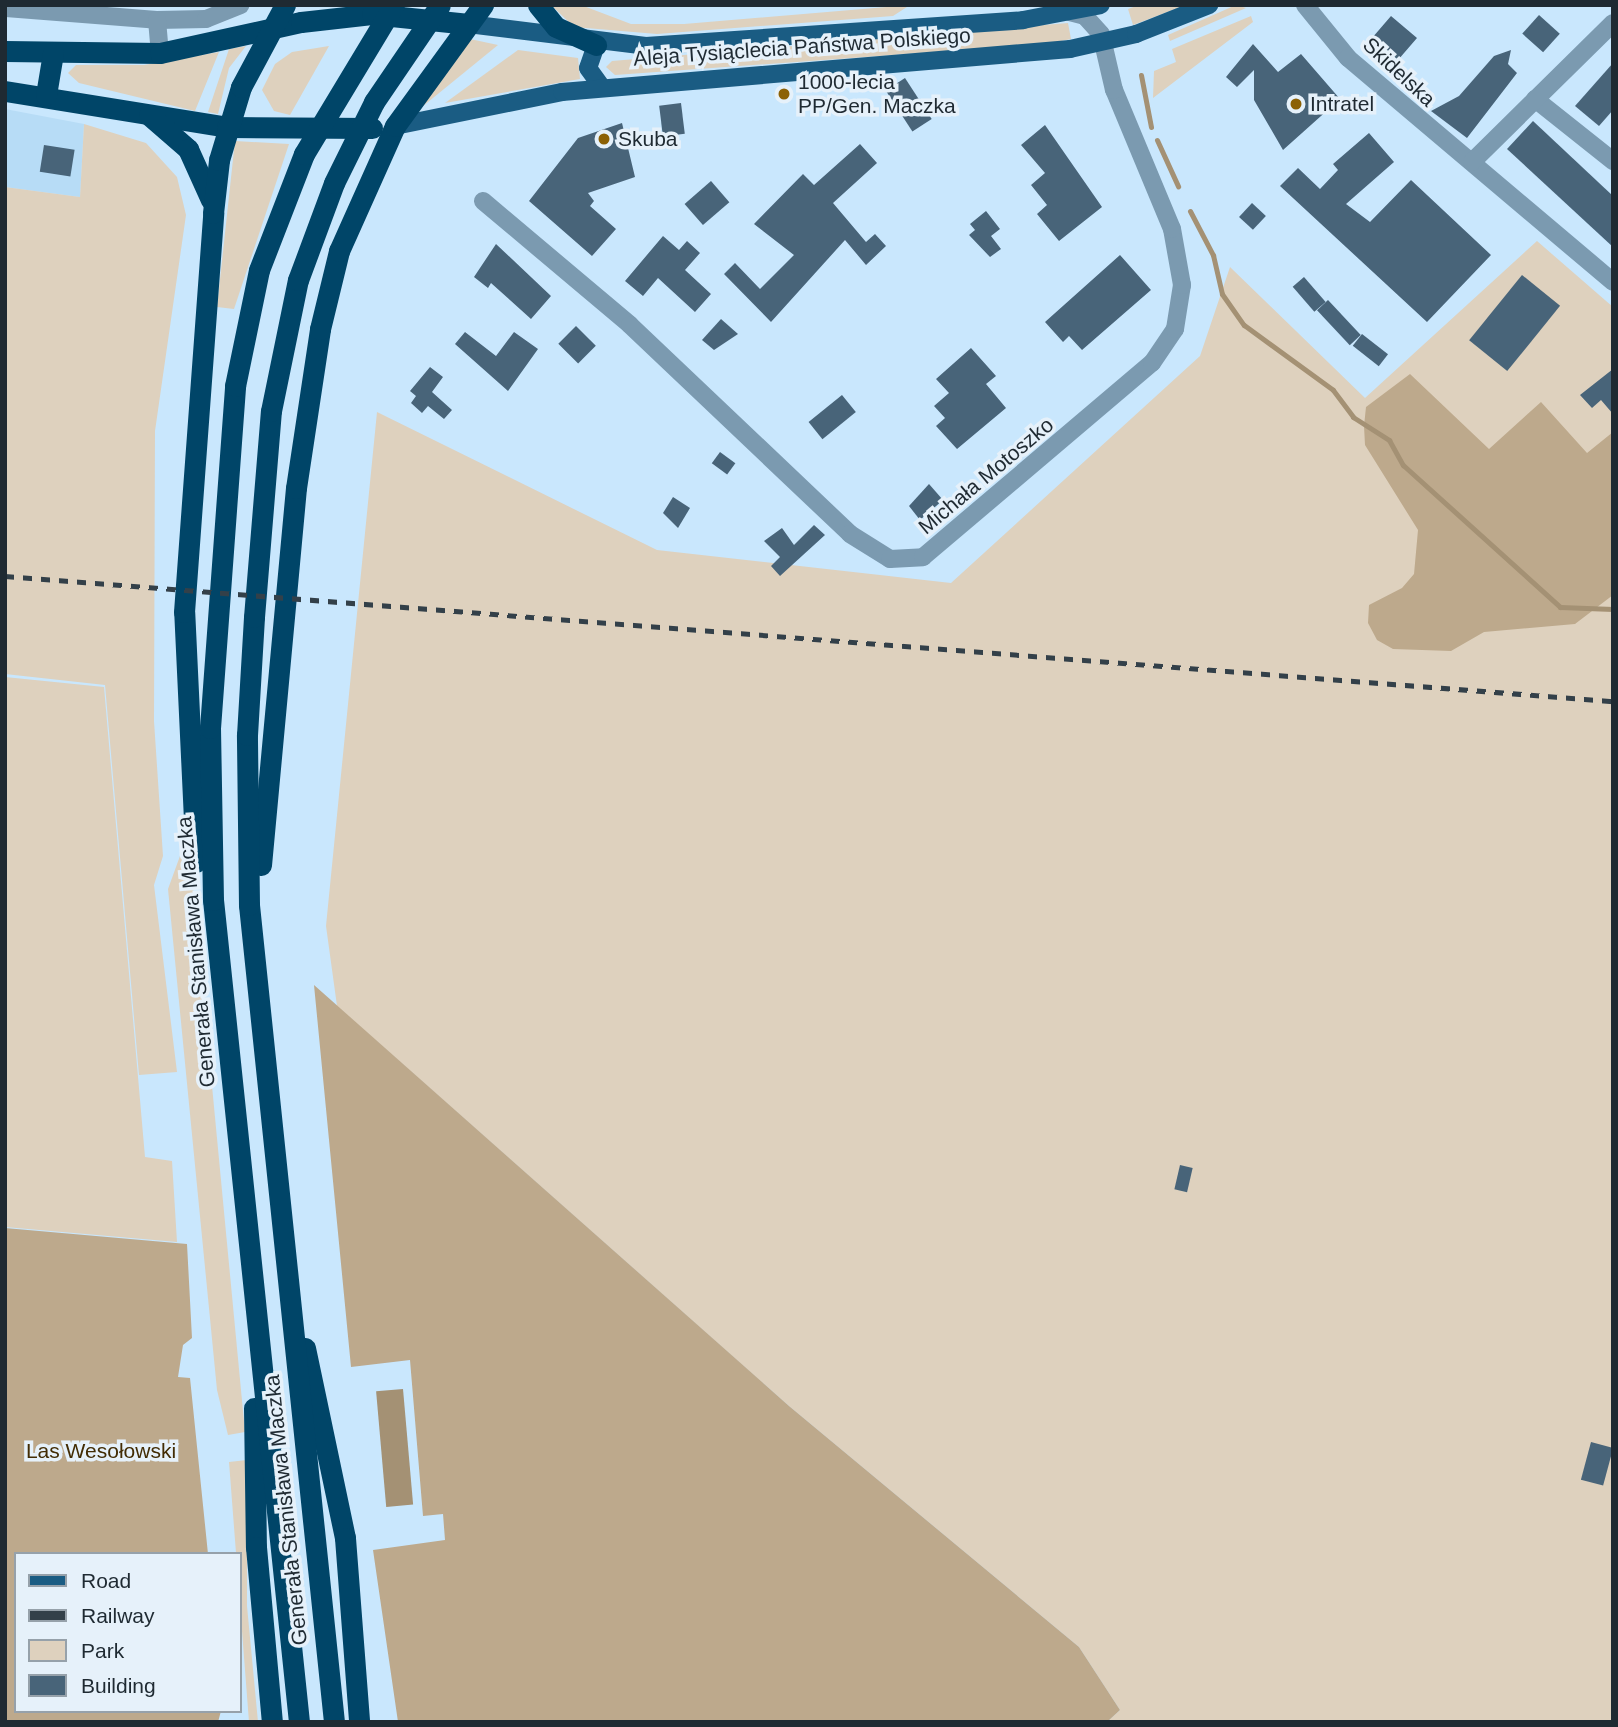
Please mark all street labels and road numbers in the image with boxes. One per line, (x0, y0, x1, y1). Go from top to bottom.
street label: Aleja Tysiąclecia Państwa Polskiego (632, 23, 972, 71)
street label: Skidelska (1358, 32, 1440, 112)
street label: Michała Motoszko (914, 412, 1058, 540)
street label: Generała Stanisława Maczka (172, 815, 220, 1089)
street label: Generała Stanisława Maczka (259, 1373, 313, 1647)

